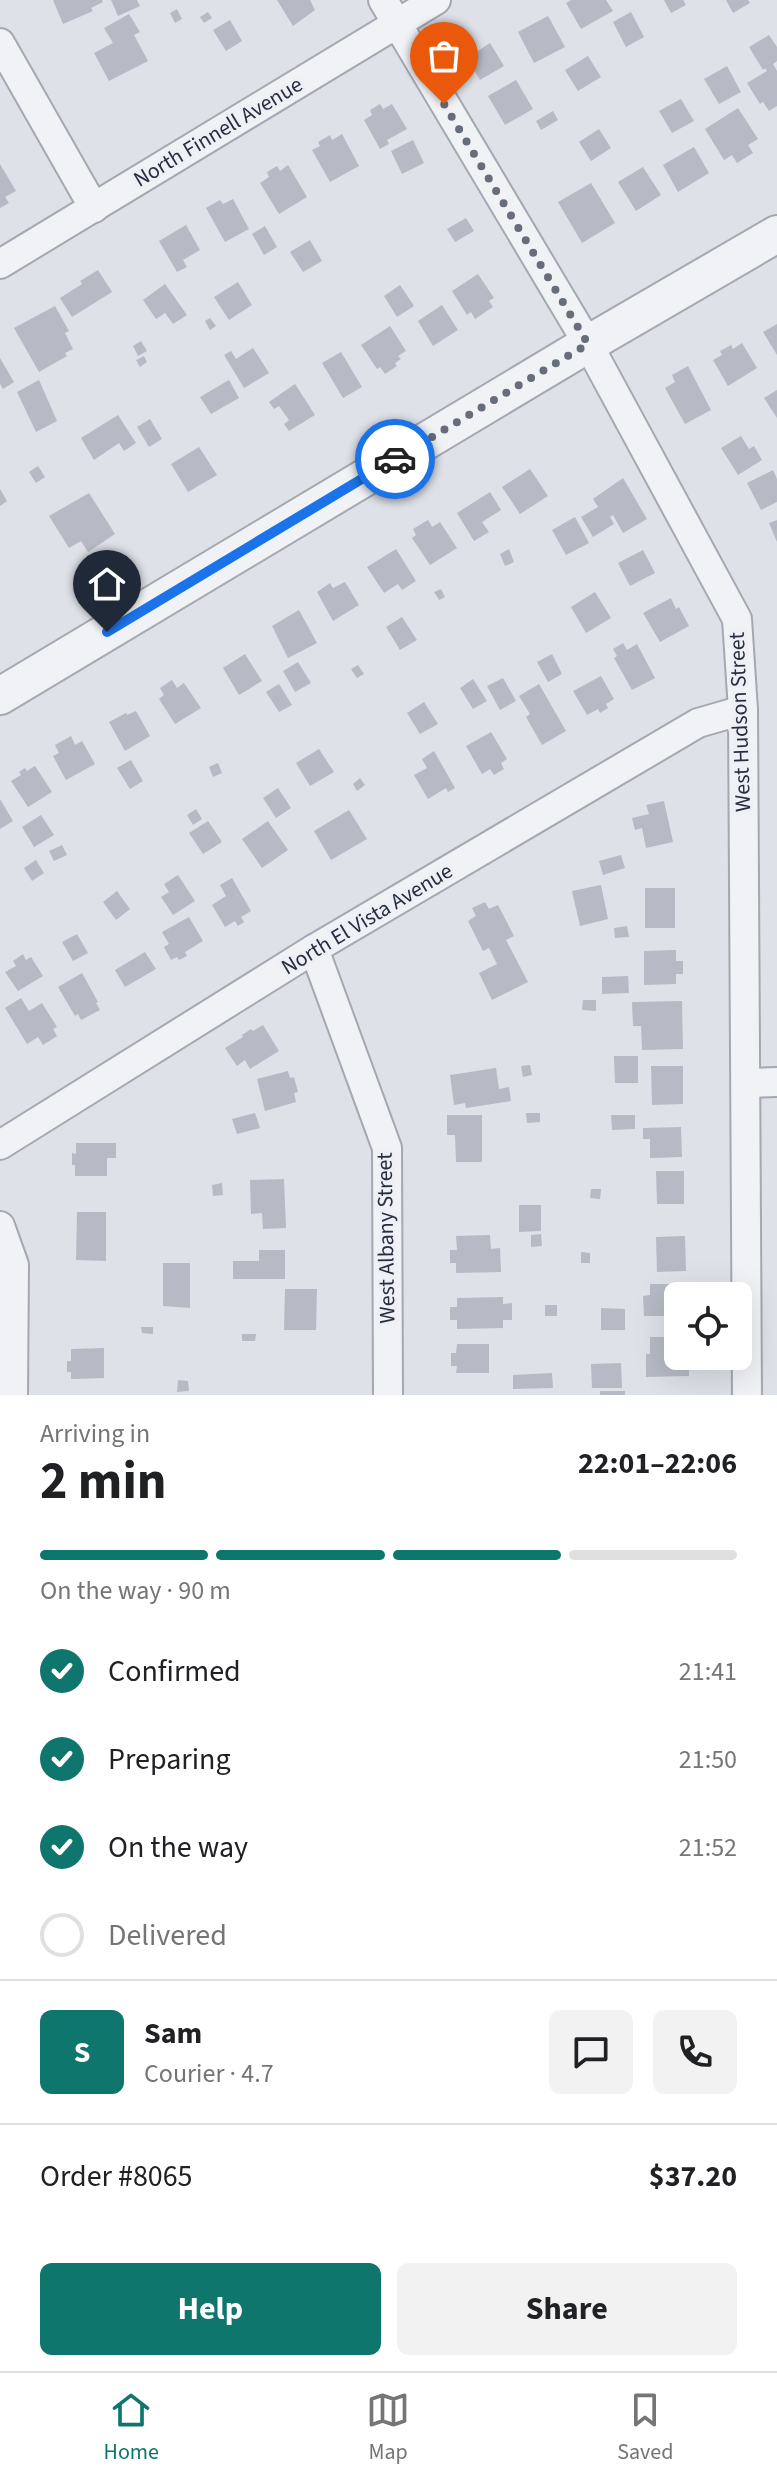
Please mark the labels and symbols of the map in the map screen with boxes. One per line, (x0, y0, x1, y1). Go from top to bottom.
pin (410, 22, 478, 104)
street label: North Finnell Avenue (127, 69, 309, 195)
courier (355, 419, 435, 499)
pin (73, 550, 141, 632)
street label: West Hudson Street (721, 631, 759, 813)
street label: North El Vista Avenue (275, 855, 459, 983)
street label: West Albany Street (368, 1152, 403, 1324)

